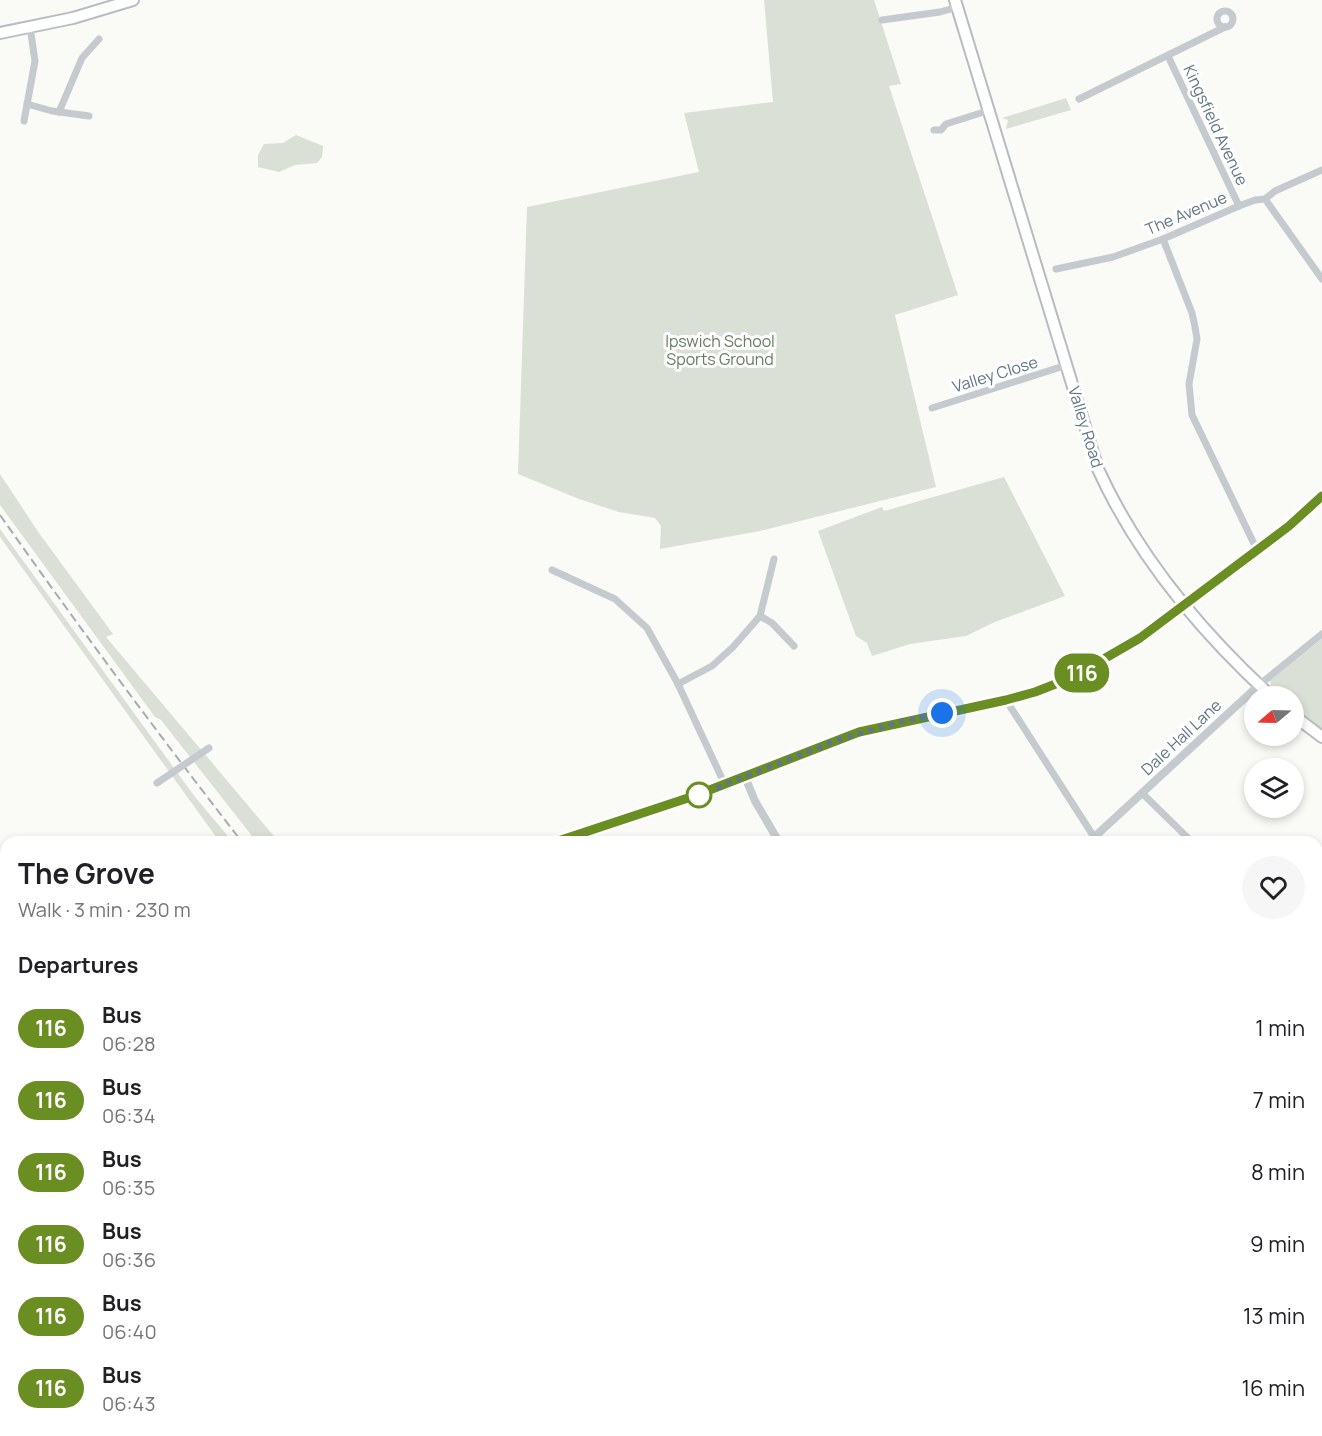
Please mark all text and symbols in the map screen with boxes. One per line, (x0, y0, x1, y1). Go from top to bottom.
street label: Kingsfield Avenue (1178, 61, 1254, 189)
street label: The Avenue (1142, 186, 1230, 240)
park label: Ipswich School Sports Ground (665, 330, 775, 370)
street label: Valley Close (949, 351, 1041, 397)
street label: Valley Road (1063, 384, 1109, 470)
line badge: 116 (1048, 654, 1116, 692)
text: 116 (1066, 659, 1098, 687)
north arrow (1244, 686, 1304, 746)
map controls (1244, 686, 1304, 818)
street label: Dale Hall Lane (1136, 694, 1226, 780)
your location (927, 698, 957, 728)
button: layers (1244, 758, 1304, 818)
unlabelled marker (686, 782, 712, 808)
text: The Grove (18, 854, 155, 892)
button: heart (1242, 856, 1305, 919)
text: Walk · 3 min · 230 m (18, 896, 191, 923)
text: Departures (18, 950, 138, 980)
text: Bus (102, 1000, 142, 1030)
text: 1 min (1255, 1013, 1305, 1043)
text: 116 (35, 1014, 67, 1042)
text: 06:28 (102, 1030, 156, 1057)
text: Bus (102, 1072, 142, 1102)
text: 7 min (1253, 1085, 1305, 1115)
text: 116 (35, 1086, 67, 1114)
text: 06:34 (102, 1102, 155, 1129)
text: Bus (102, 1144, 142, 1174)
text: 8 min (1251, 1157, 1305, 1187)
text: 116 (35, 1158, 67, 1186)
text: 06:35 (102, 1174, 155, 1201)
text: Bus (102, 1216, 142, 1246)
text: 9 min (1250, 1229, 1305, 1259)
text: 116 (35, 1230, 67, 1258)
text: 06:36 (102, 1246, 156, 1273)
text: Bus (102, 1288, 142, 1318)
text: 13 min (1243, 1301, 1305, 1331)
text: 116 (35, 1302, 67, 1330)
text: 06:40 (102, 1318, 157, 1345)
text: Bus (102, 1360, 142, 1390)
text: 16 min (1242, 1373, 1305, 1403)
text: 116 (35, 1374, 67, 1402)
text: 06:43 (102, 1390, 155, 1417)

